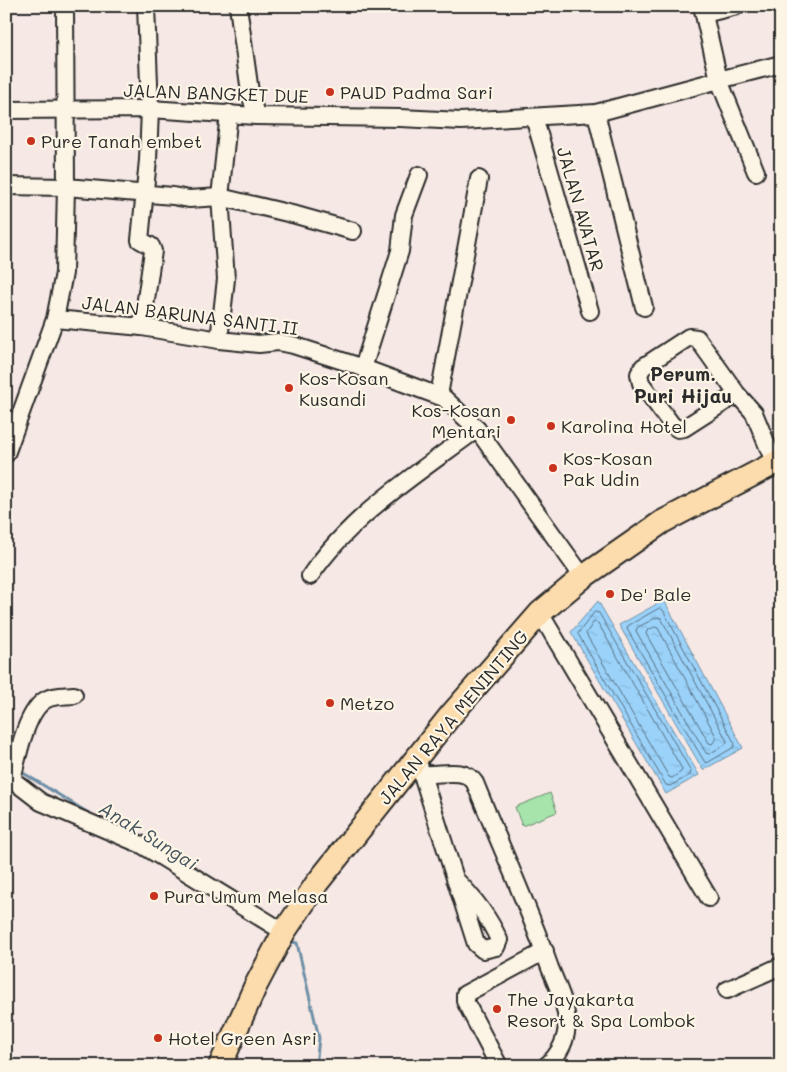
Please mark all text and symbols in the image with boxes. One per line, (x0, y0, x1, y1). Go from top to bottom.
street label: JALAN BANGKET DUE (123, 78, 309, 108)
place label: PAUD Padma Sari (340, 80, 493, 104)
marker: PAUD Padma Sari (324, 86, 336, 98)
place label: Pure Tanah embet (41, 129, 202, 153)
marker: Pure Tanah embet (25, 135, 37, 147)
street label: JALAN AVATAR (552, 144, 610, 274)
street label: JALAN BARUNA SANTI II (81, 290, 299, 340)
district label: Perum. Puri Hijau (634, 361, 732, 408)
place label: Kos-Kosan Kusandi (299, 366, 388, 411)
marker: Kos-Kosan Kusandi (283, 382, 295, 394)
place label: Kos-Kosan Mentari (412, 398, 501, 443)
marker: Kos-Kosan Mentari (505, 414, 517, 426)
place label: Karolina Hotel (561, 414, 687, 438)
marker: Karolina Hotel (545, 420, 557, 432)
place label: Kos-Kosan Pak Udin (563, 446, 652, 491)
marker: Kos-Kosan Pak Udin (547, 462, 559, 474)
place label: De' Bale (620, 582, 691, 606)
marker: De' Bale (604, 588, 616, 600)
street label: JALAN RAYA MENINTING (373, 625, 533, 809)
place label: Metzo (340, 691, 394, 715)
marker: Metzo (324, 697, 336, 709)
water label: Anak Sungai (95, 795, 203, 875)
place label: Pura Umum Melasa (164, 884, 328, 908)
marker: Pura Umum Melasa (148, 890, 160, 902)
place label: The Jayakarta Resort & Spa Lombok (507, 987, 695, 1032)
marker: The Jayakarta Resort & Spa Lombok (491, 1003, 503, 1015)
place label: Hotel Green Asri (168, 1026, 317, 1050)
marker: Hotel Green Asri (152, 1032, 164, 1044)

